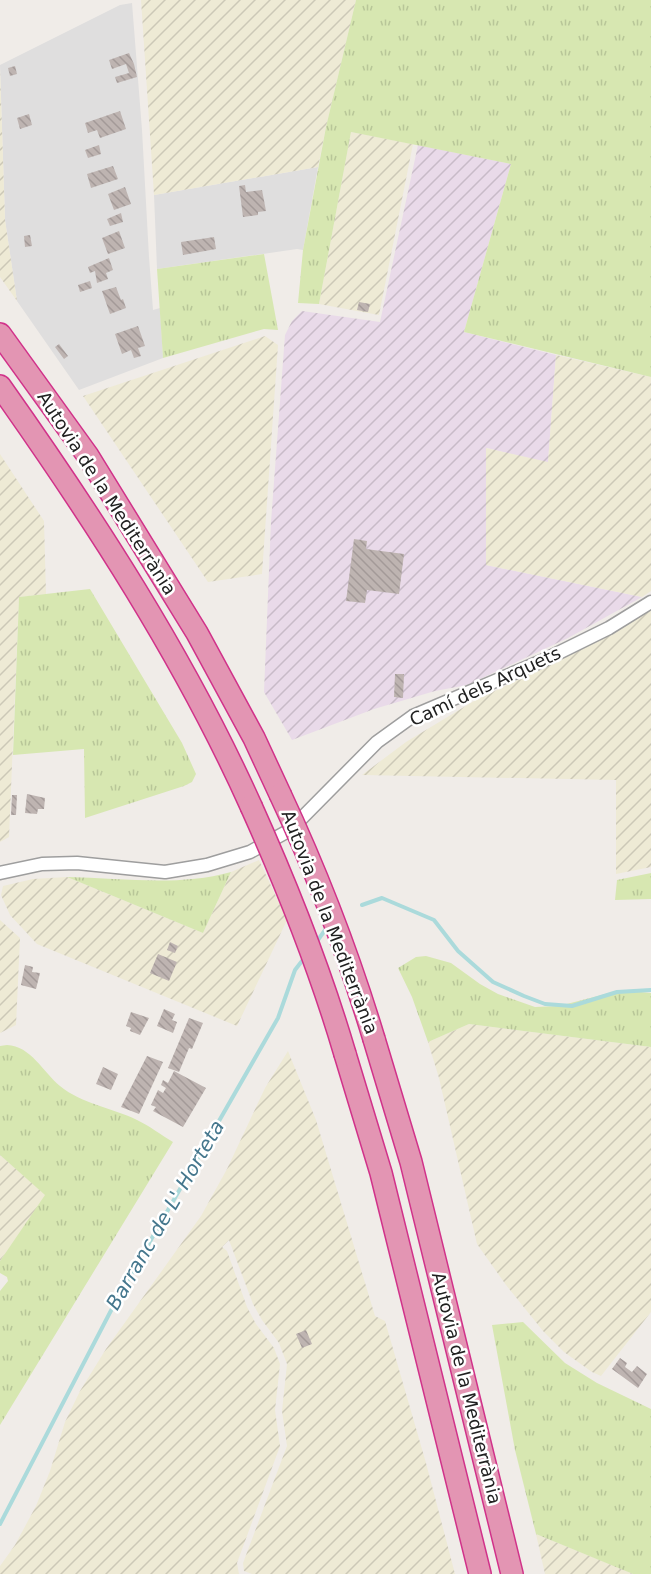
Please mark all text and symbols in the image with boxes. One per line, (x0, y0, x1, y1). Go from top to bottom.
street label: Autovia de la Mediterrània (33, 387, 181, 599)
street label: Camí dels Arquets (406, 642, 564, 730)
street label: Autovia de la Mediterrània (277, 807, 383, 1037)
water label: Barranc de L' Horteta (101, 1116, 229, 1314)
street label: Autovia de la Mediterrània (428, 1270, 506, 1506)

